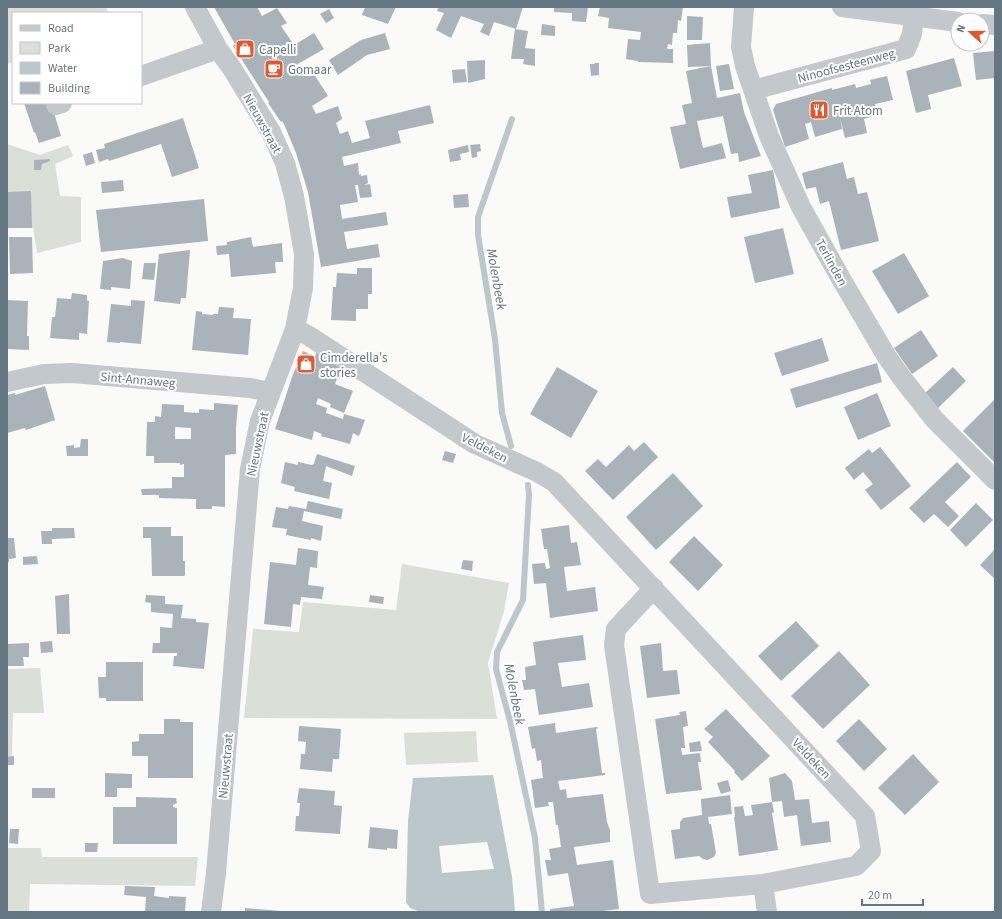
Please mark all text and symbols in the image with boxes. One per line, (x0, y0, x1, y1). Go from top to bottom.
legend (12, 12, 142, 104)
north arrow (950, 12, 990, 52)
text: Road (48, 20, 74, 37)
text: N (953, 22, 969, 35)
shop icon: Capelli (234, 38, 256, 60)
text: Park (48, 40, 70, 57)
place label: Capelli (259, 41, 296, 59)
street label: Ninoofsesteenweg (796, 44, 897, 88)
cafe icon: Gomaar (263, 58, 285, 80)
text: Water (48, 60, 78, 77)
place label: Gomaar (288, 61, 332, 79)
text: Building (48, 80, 90, 97)
street label: Nieuwstraat (238, 90, 286, 157)
restaurant icon: Frit Atom (808, 99, 830, 121)
place label: Frit Atom (833, 102, 883, 120)
street label: Terlinden (811, 236, 851, 289)
water label: Molenbeek (481, 247, 511, 312)
place label: Cimderella's stories (320, 349, 388, 382)
shop icon: Cimderella's stories (295, 353, 317, 375)
street label: Sint-Annaweg (100, 368, 177, 392)
street label: Nieuwstraat (242, 410, 274, 478)
street label: Veldeken (458, 429, 511, 467)
water label: Molenbeek (498, 662, 530, 727)
street label: Nieuwstraat (214, 732, 238, 800)
street label: Veldeken (788, 734, 835, 783)
scale bar (862, 881, 923, 907)
text: 20 m (868, 887, 892, 904)

